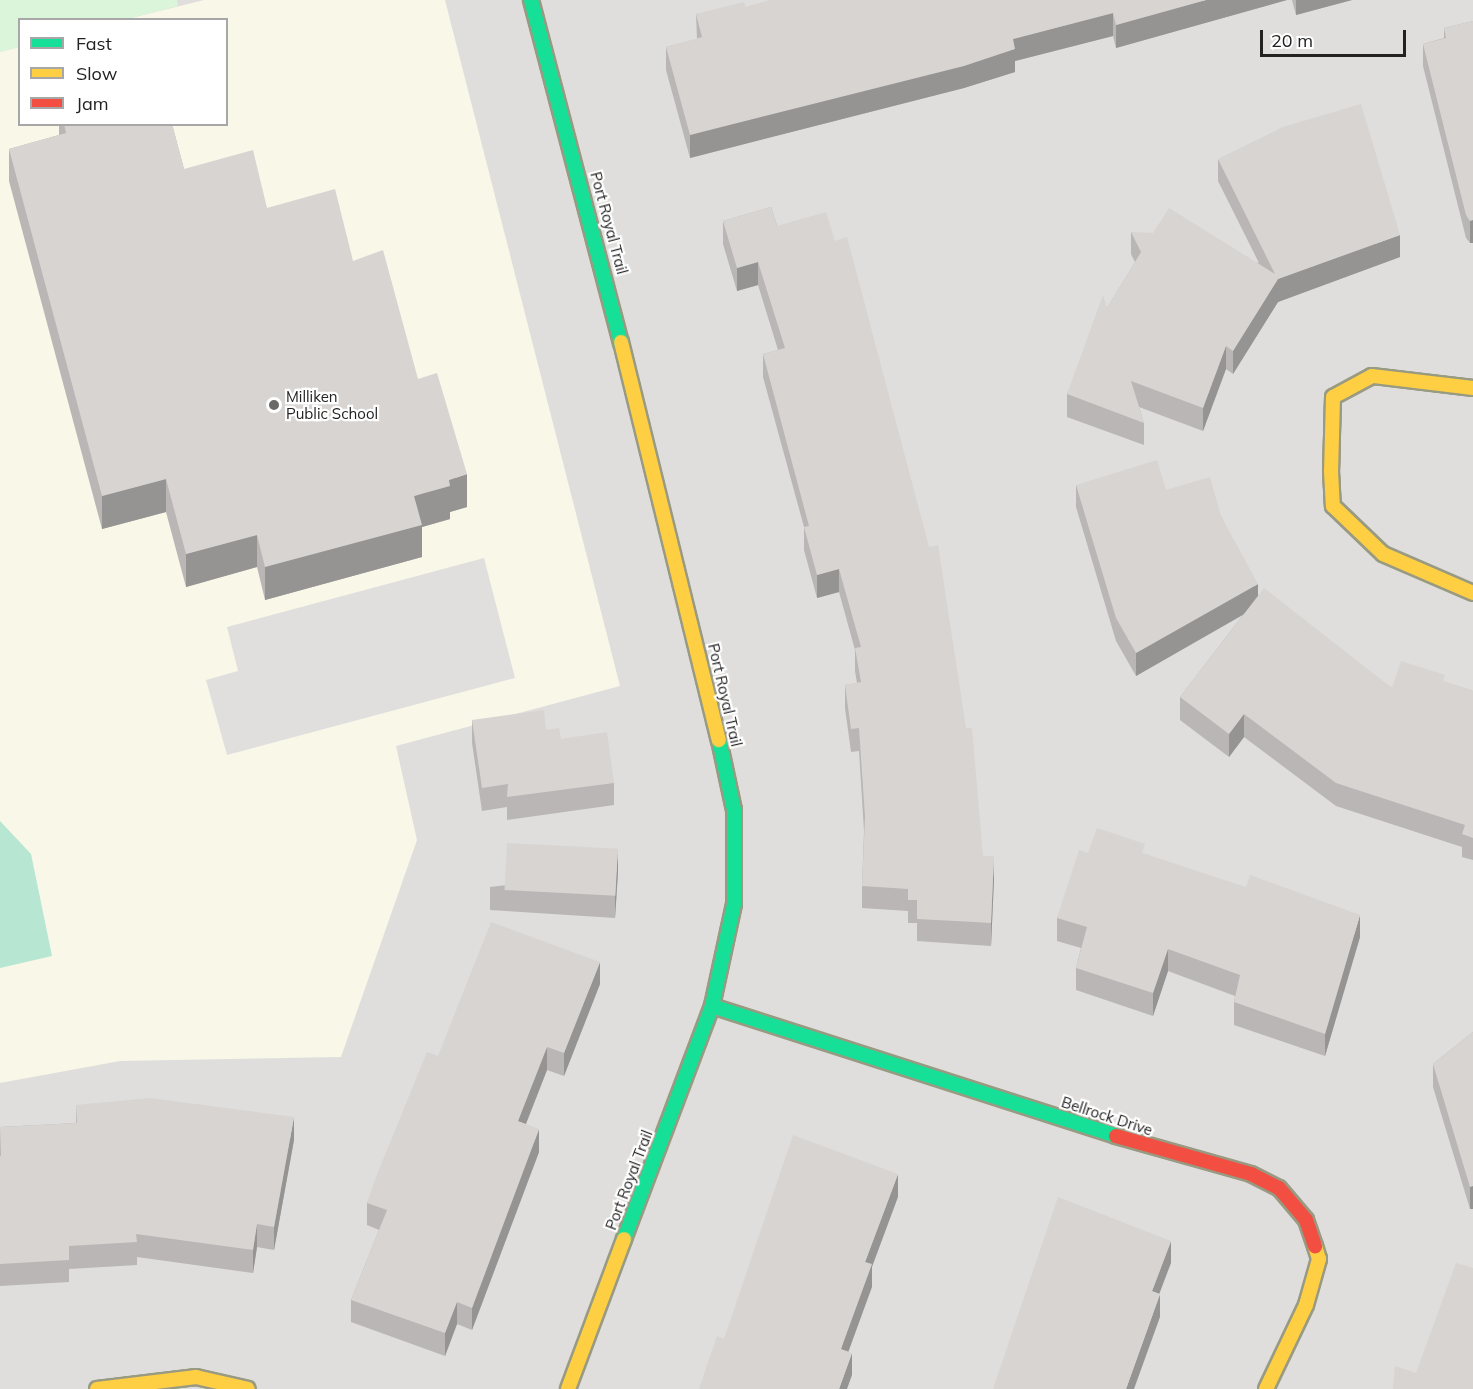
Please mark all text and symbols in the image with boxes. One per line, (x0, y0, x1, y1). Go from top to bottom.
legend (18, 18, 228, 126)
scale bar (1263, 18, 1408, 56)
text: 20 m (1271, 29, 1313, 52)
text: Fast (76, 32, 112, 55)
text: Slow (76, 62, 117, 85)
text: Jam (76, 92, 109, 115)
street label: Port Royal Trail (587, 170, 631, 276)
place label: Milliken Public School (286, 387, 378, 422)
marker: Milliken Public School (267, 398, 281, 412)
street label: Port Royal Trail (704, 642, 746, 748)
street label: Bellrock Drive (1059, 1093, 1155, 1139)
street label: Port Royal Trail (602, 1128, 656, 1232)

